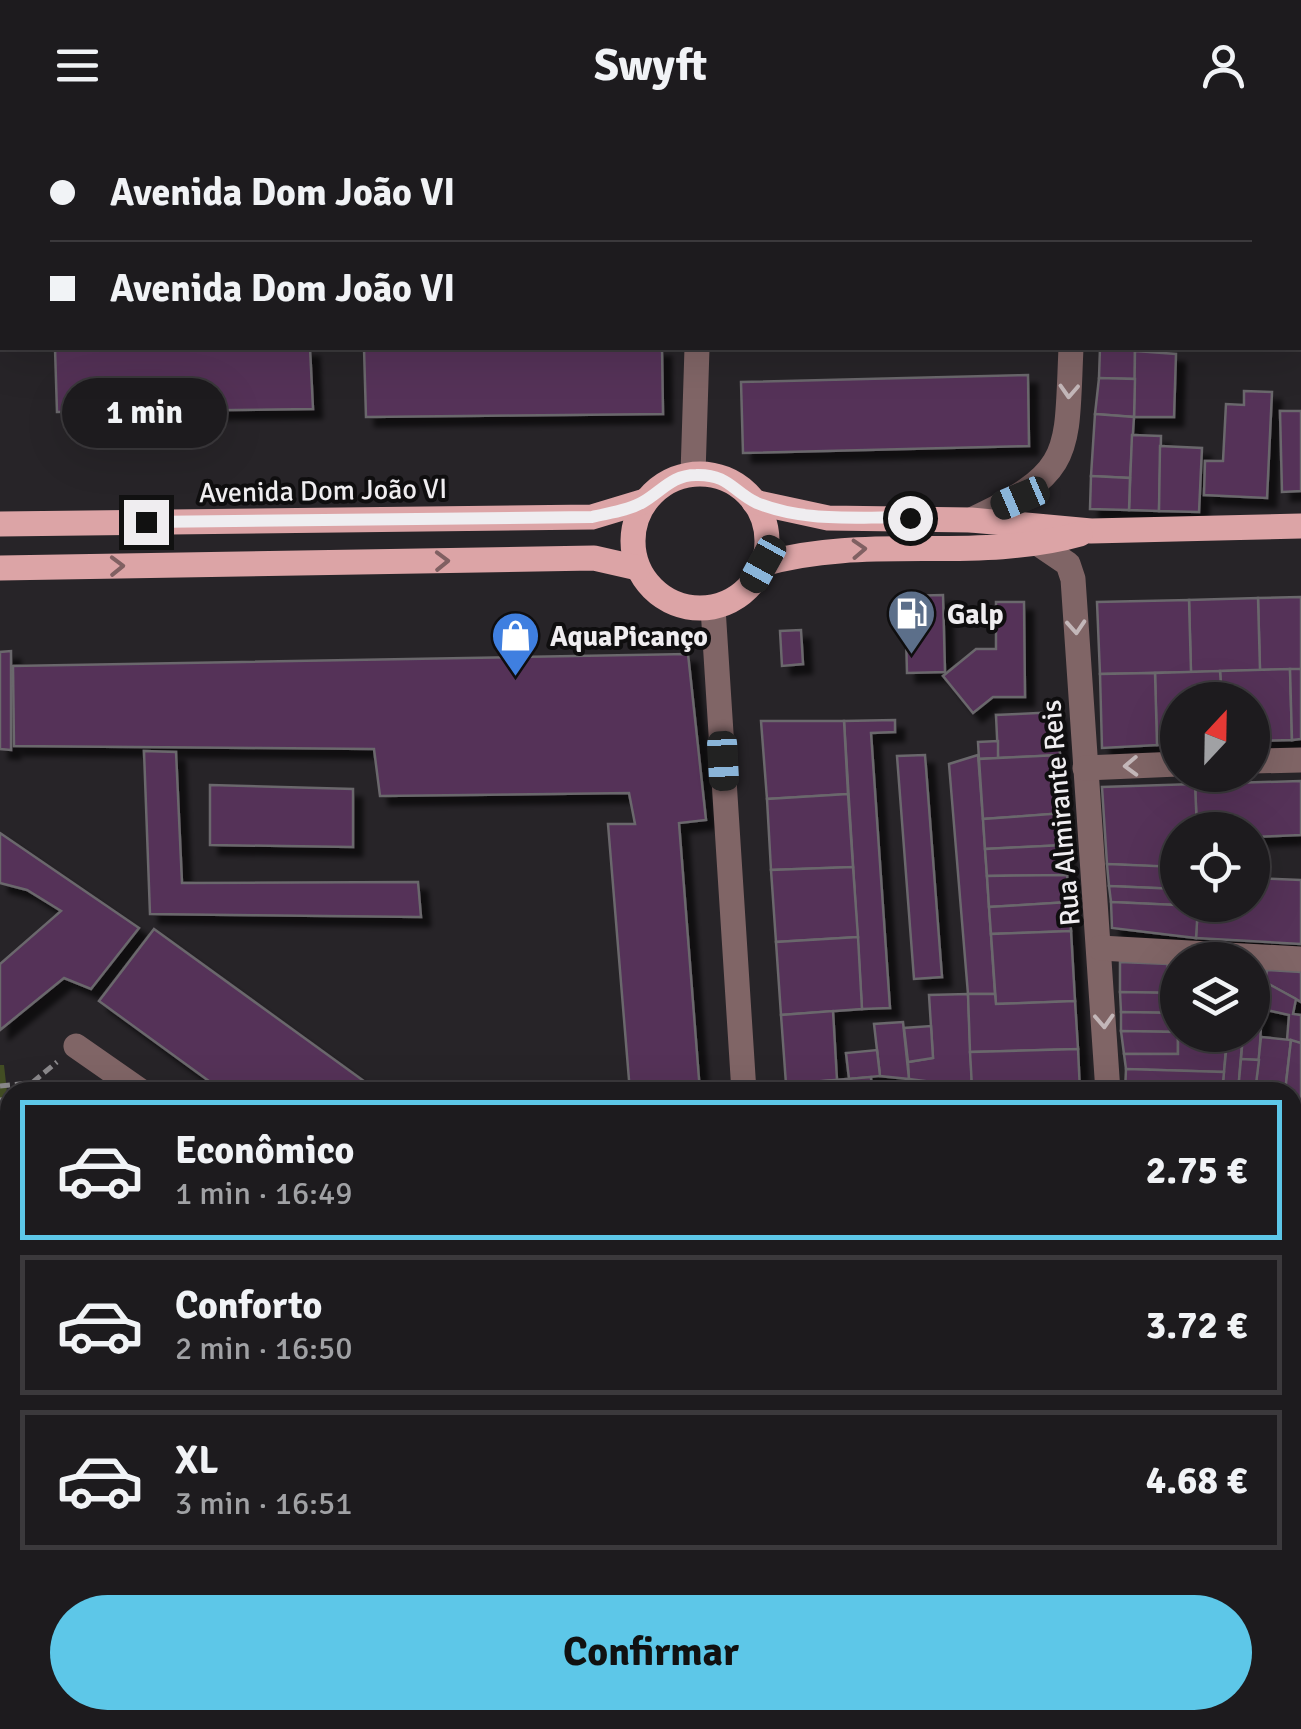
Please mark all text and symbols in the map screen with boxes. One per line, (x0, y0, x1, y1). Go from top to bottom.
icon: menu (50, 38, 105, 93)
text: Swyft (594, 38, 707, 93)
icon: person (1196, 38, 1251, 93)
text: Avenida Dom João VI (110, 169, 455, 216)
text: Avenida Dom João VI (110, 265, 455, 312)
callout: 1 min (64, 377, 228, 447)
one-way arrow (1059, 383, 1080, 399)
text: 1 min (106, 393, 183, 432)
street label: Avenida Dom João VI (198, 472, 448, 510)
car (987, 472, 1053, 524)
route start (888, 496, 933, 541)
route end (124, 500, 169, 545)
car (735, 530, 791, 598)
one-way arrow (852, 539, 868, 560)
one-way arrow (434, 550, 450, 571)
one-way arrow (110, 555, 125, 577)
fuel station icon: Galp (886, 588, 938, 656)
place label: Galp (947, 598, 1004, 632)
shop icon: AquaPicanço (489, 610, 541, 678)
one-way arrow (1064, 619, 1086, 635)
place label: AquaPicanço (550, 620, 708, 654)
north arrow (1160, 682, 1270, 792)
map controls (1160, 682, 1270, 1052)
street label: Rua Almirante Reis (1034, 699, 1088, 927)
car (706, 730, 740, 792)
one-way arrow (1123, 756, 1138, 777)
button: locate (1160, 812, 1270, 922)
button: layers (1160, 942, 1270, 1052)
one-way arrow (1093, 1013, 1114, 1029)
icon: car (55, 1125, 145, 1215)
text: Econômico (175, 1127, 354, 1174)
text: 2.75 € (1146, 1147, 1247, 1194)
text: 1 min · 16:49 (175, 1174, 353, 1213)
icon: car (55, 1280, 145, 1370)
text: Conforto (175, 1282, 322, 1329)
text: 3.72 € (1146, 1302, 1247, 1349)
text: 2 min · 16:50 (175, 1329, 353, 1368)
icon: car (55, 1435, 145, 1525)
text: XL (175, 1437, 218, 1484)
text: 4.68 € (1146, 1457, 1247, 1504)
text: 3 min · 16:51 (175, 1484, 353, 1523)
button: Confirmar (50, 1595, 1252, 1710)

